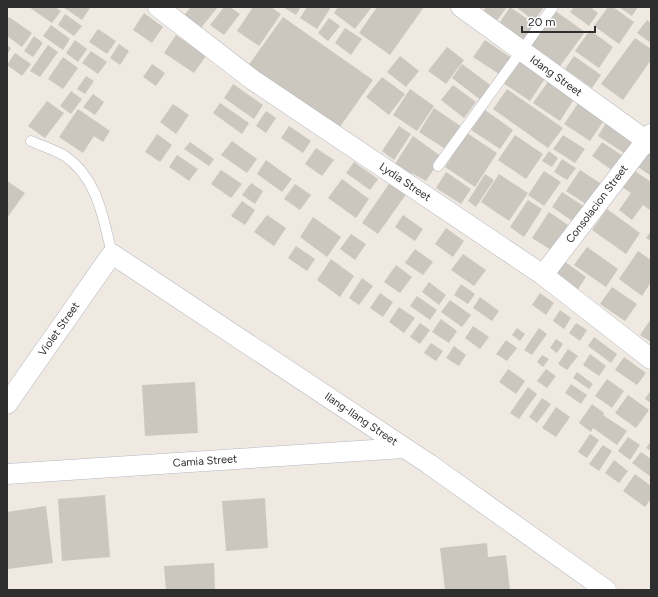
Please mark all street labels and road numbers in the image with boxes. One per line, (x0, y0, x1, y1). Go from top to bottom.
street label: Idang Street (527, 53, 585, 99)
street label: Lydia Street (377, 160, 433, 204)
street label: Consolacion Street (563, 162, 631, 246)
street label: Violet Street (36, 300, 82, 358)
street label: Ilang-Ilang Street (322, 390, 400, 448)
street label: Camia Street (172, 452, 238, 470)

